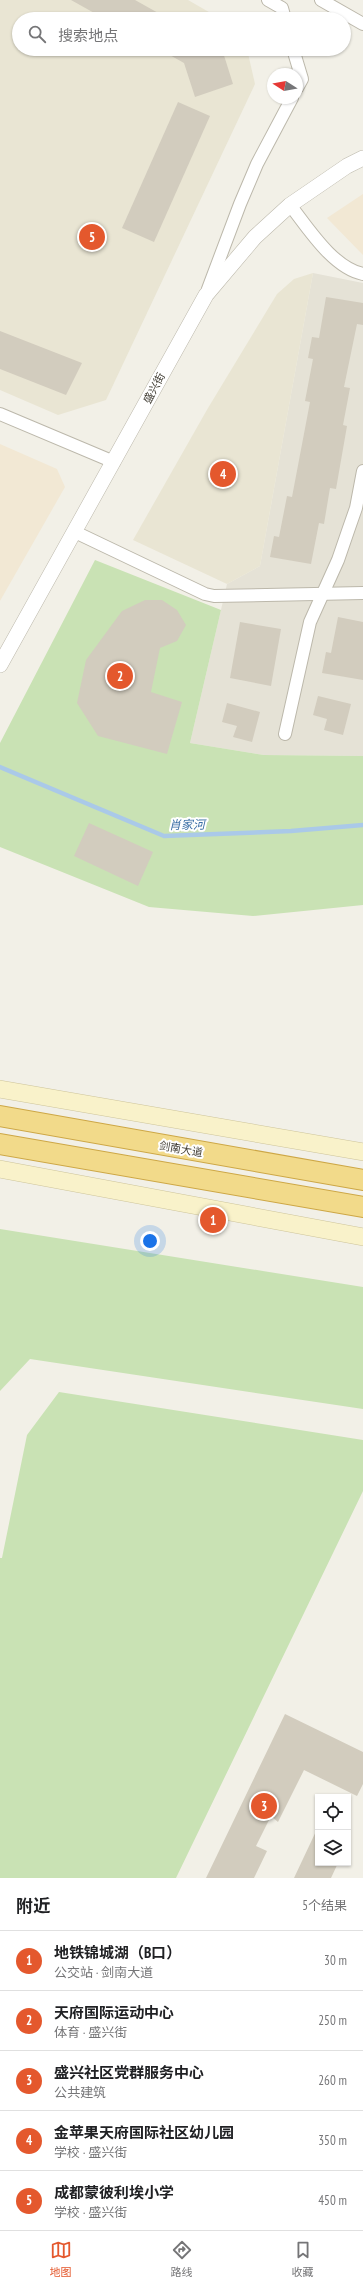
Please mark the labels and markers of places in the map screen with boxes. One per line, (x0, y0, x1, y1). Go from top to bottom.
pin: 5 (79, 222, 105, 252)
pin: 4 (210, 459, 236, 489)
pin: 2 (107, 661, 133, 691)
pin: 1 (200, 1205, 226, 1235)
pin: 3 (251, 1791, 277, 1821)

